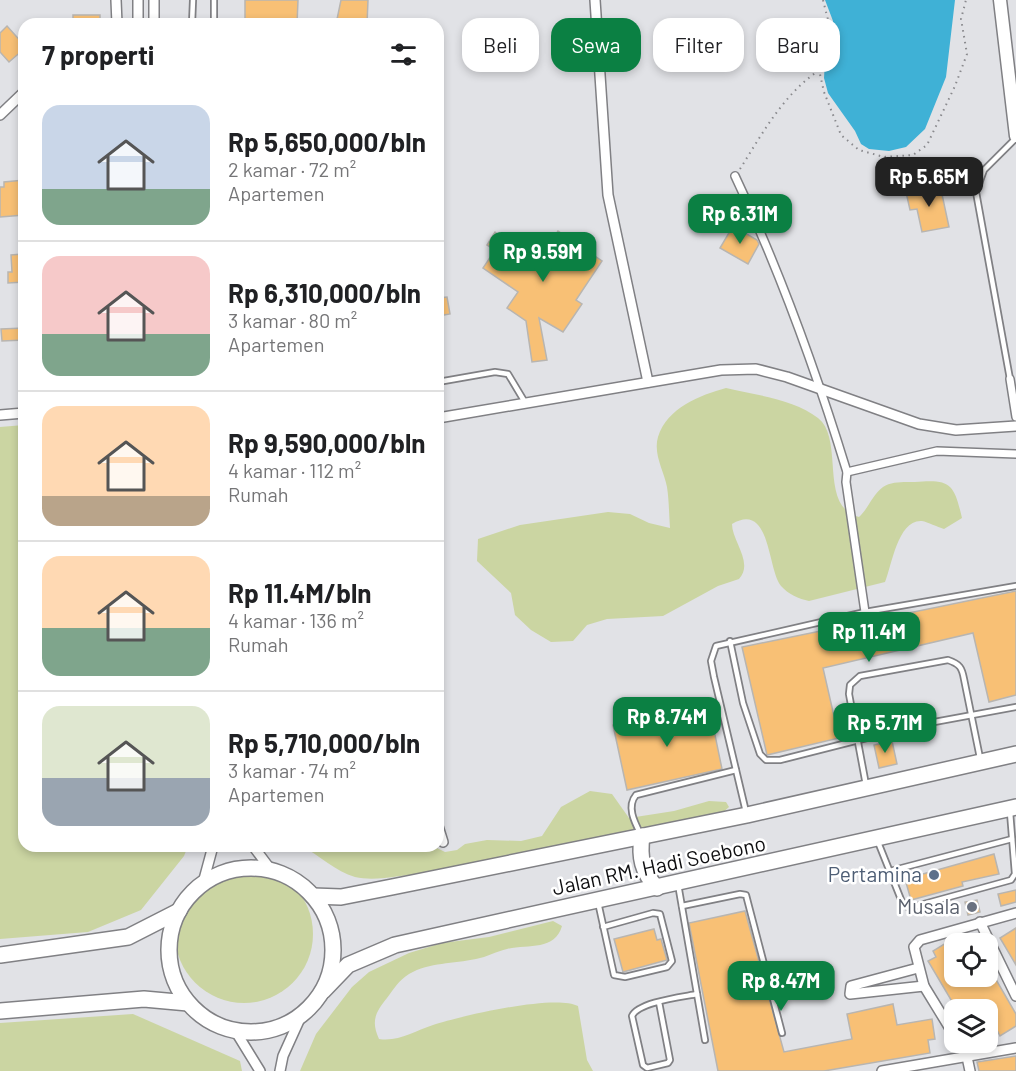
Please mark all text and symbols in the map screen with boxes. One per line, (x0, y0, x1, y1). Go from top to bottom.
chip: Beli (462, 18, 539, 72)
chip: Sewa (551, 18, 641, 72)
chip: Filter (653, 18, 744, 72)
chip: Baru (756, 18, 840, 72)
icon: filters (387, 38, 420, 71)
text: 7 properti (42, 39, 154, 70)
text: Rp 5,650,000/bln (228, 126, 426, 157)
icon: home (90, 129, 162, 201)
text: 2 kamar · 72 m² (228, 157, 356, 181)
pin: Rp 5.65M (867, 157, 991, 208)
text: Rp 5.65M (889, 164, 969, 188)
text: Apartemen (228, 181, 324, 205)
pin: Rp 6.31M (678, 194, 802, 245)
text: Rp 6.31M (702, 201, 778, 225)
pin: Rp 9.59M (481, 232, 605, 283)
text: Rp 9.59M (503, 239, 583, 263)
text: Rp 6,310,000/bln (228, 277, 421, 308)
icon: home (90, 280, 162, 352)
text: 3 kamar · 80 m² (228, 308, 357, 332)
text: Apartemen (228, 332, 324, 356)
text: Rp 9,590,000/bln (228, 427, 426, 458)
icon: home (90, 430, 162, 502)
text: 4 kamar · 112 m² (228, 458, 361, 482)
text: Rumah (228, 482, 289, 506)
text: Rp 11.4M/bln (228, 577, 371, 608)
icon: home (90, 580, 162, 652)
text: 4 kamar · 136 m² (228, 608, 364, 632)
pin: Rp 11.4M (807, 612, 931, 663)
text: Rp 11.4M (832, 619, 906, 643)
text: Rumah (228, 632, 289, 656)
pin: Rp 8.74M (605, 697, 729, 748)
pin: Rp 5.71M (823, 703, 947, 754)
text: Rp 8.74M (627, 704, 707, 728)
text: Rp 5.71M (847, 710, 923, 734)
text: Rp 5,710,000/bln (228, 727, 420, 758)
icon: home (90, 730, 162, 802)
text: 3 kamar · 74 m² (228, 758, 356, 782)
text: Apartemen (228, 782, 324, 806)
street label: Jalan RM. Hadi Soebono (550, 830, 768, 899)
place label: Pertamina (828, 861, 922, 886)
marker: Pertamina (927, 868, 941, 882)
place label: Musala (897, 893, 960, 918)
marker: Musala (965, 900, 979, 914)
map controls (944, 933, 998, 1053)
button: locate (944, 933, 998, 987)
pin: Rp 8.47M (719, 961, 843, 1012)
text: Rp 8.47M (742, 968, 820, 992)
button: layers (944, 999, 998, 1053)

